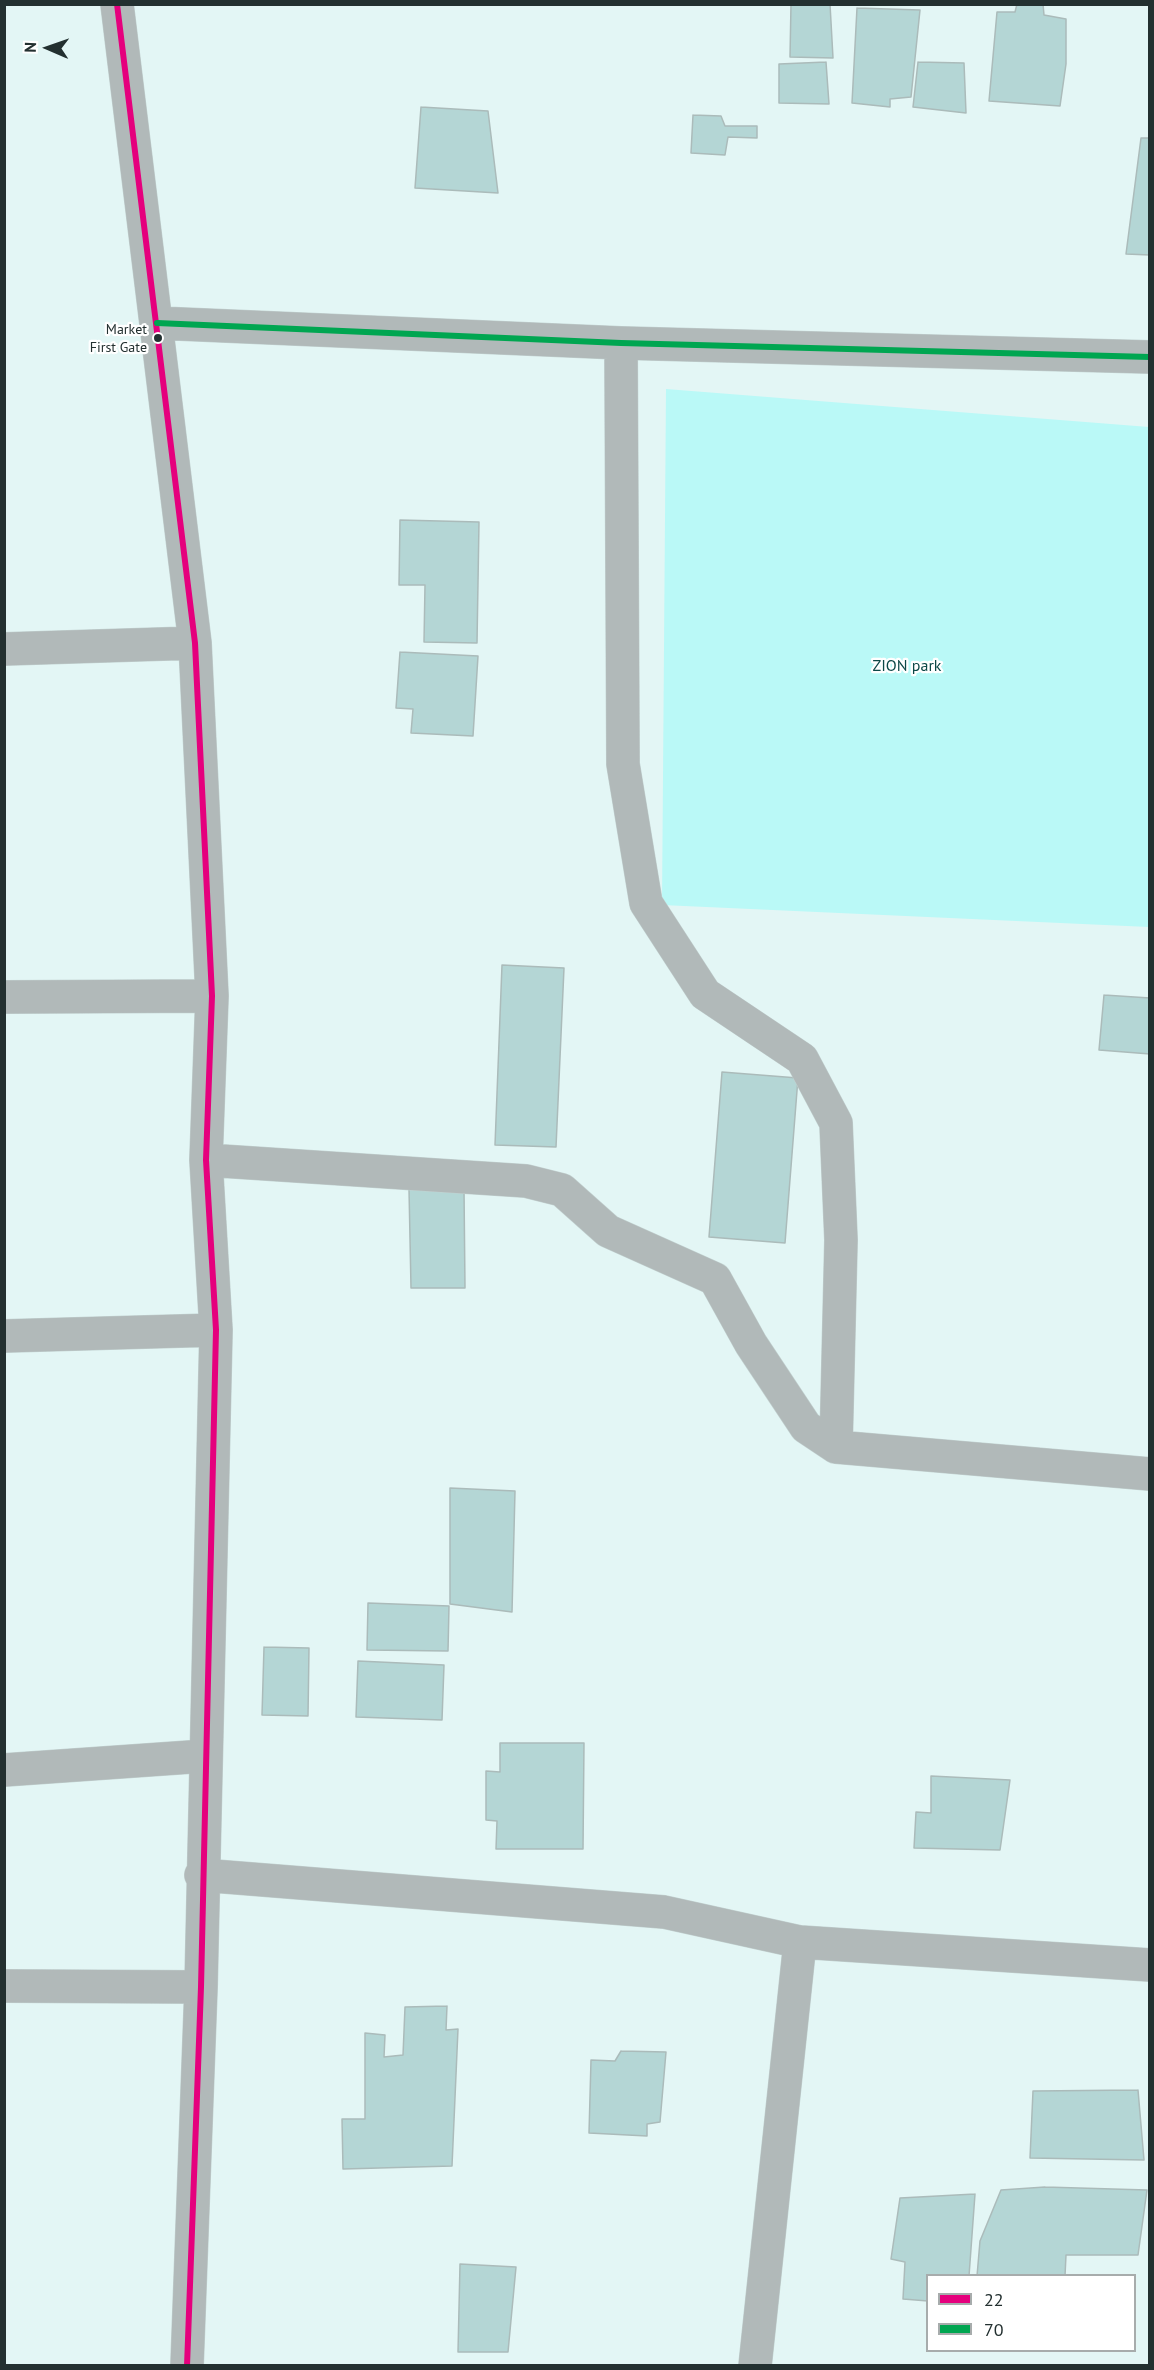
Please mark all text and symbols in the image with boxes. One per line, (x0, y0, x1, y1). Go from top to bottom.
north arrow (18, 18, 78, 78)
text: N (20, 42, 40, 53)
place label: Market First Gate (90, 322, 147, 354)
marker: Market First Gate (152, 332, 164, 344)
park label: ZION park (872, 656, 942, 676)
legend (926, 2274, 1136, 2352)
text: 22 (984, 2288, 1004, 2311)
text: 70 (984, 2318, 1004, 2341)

